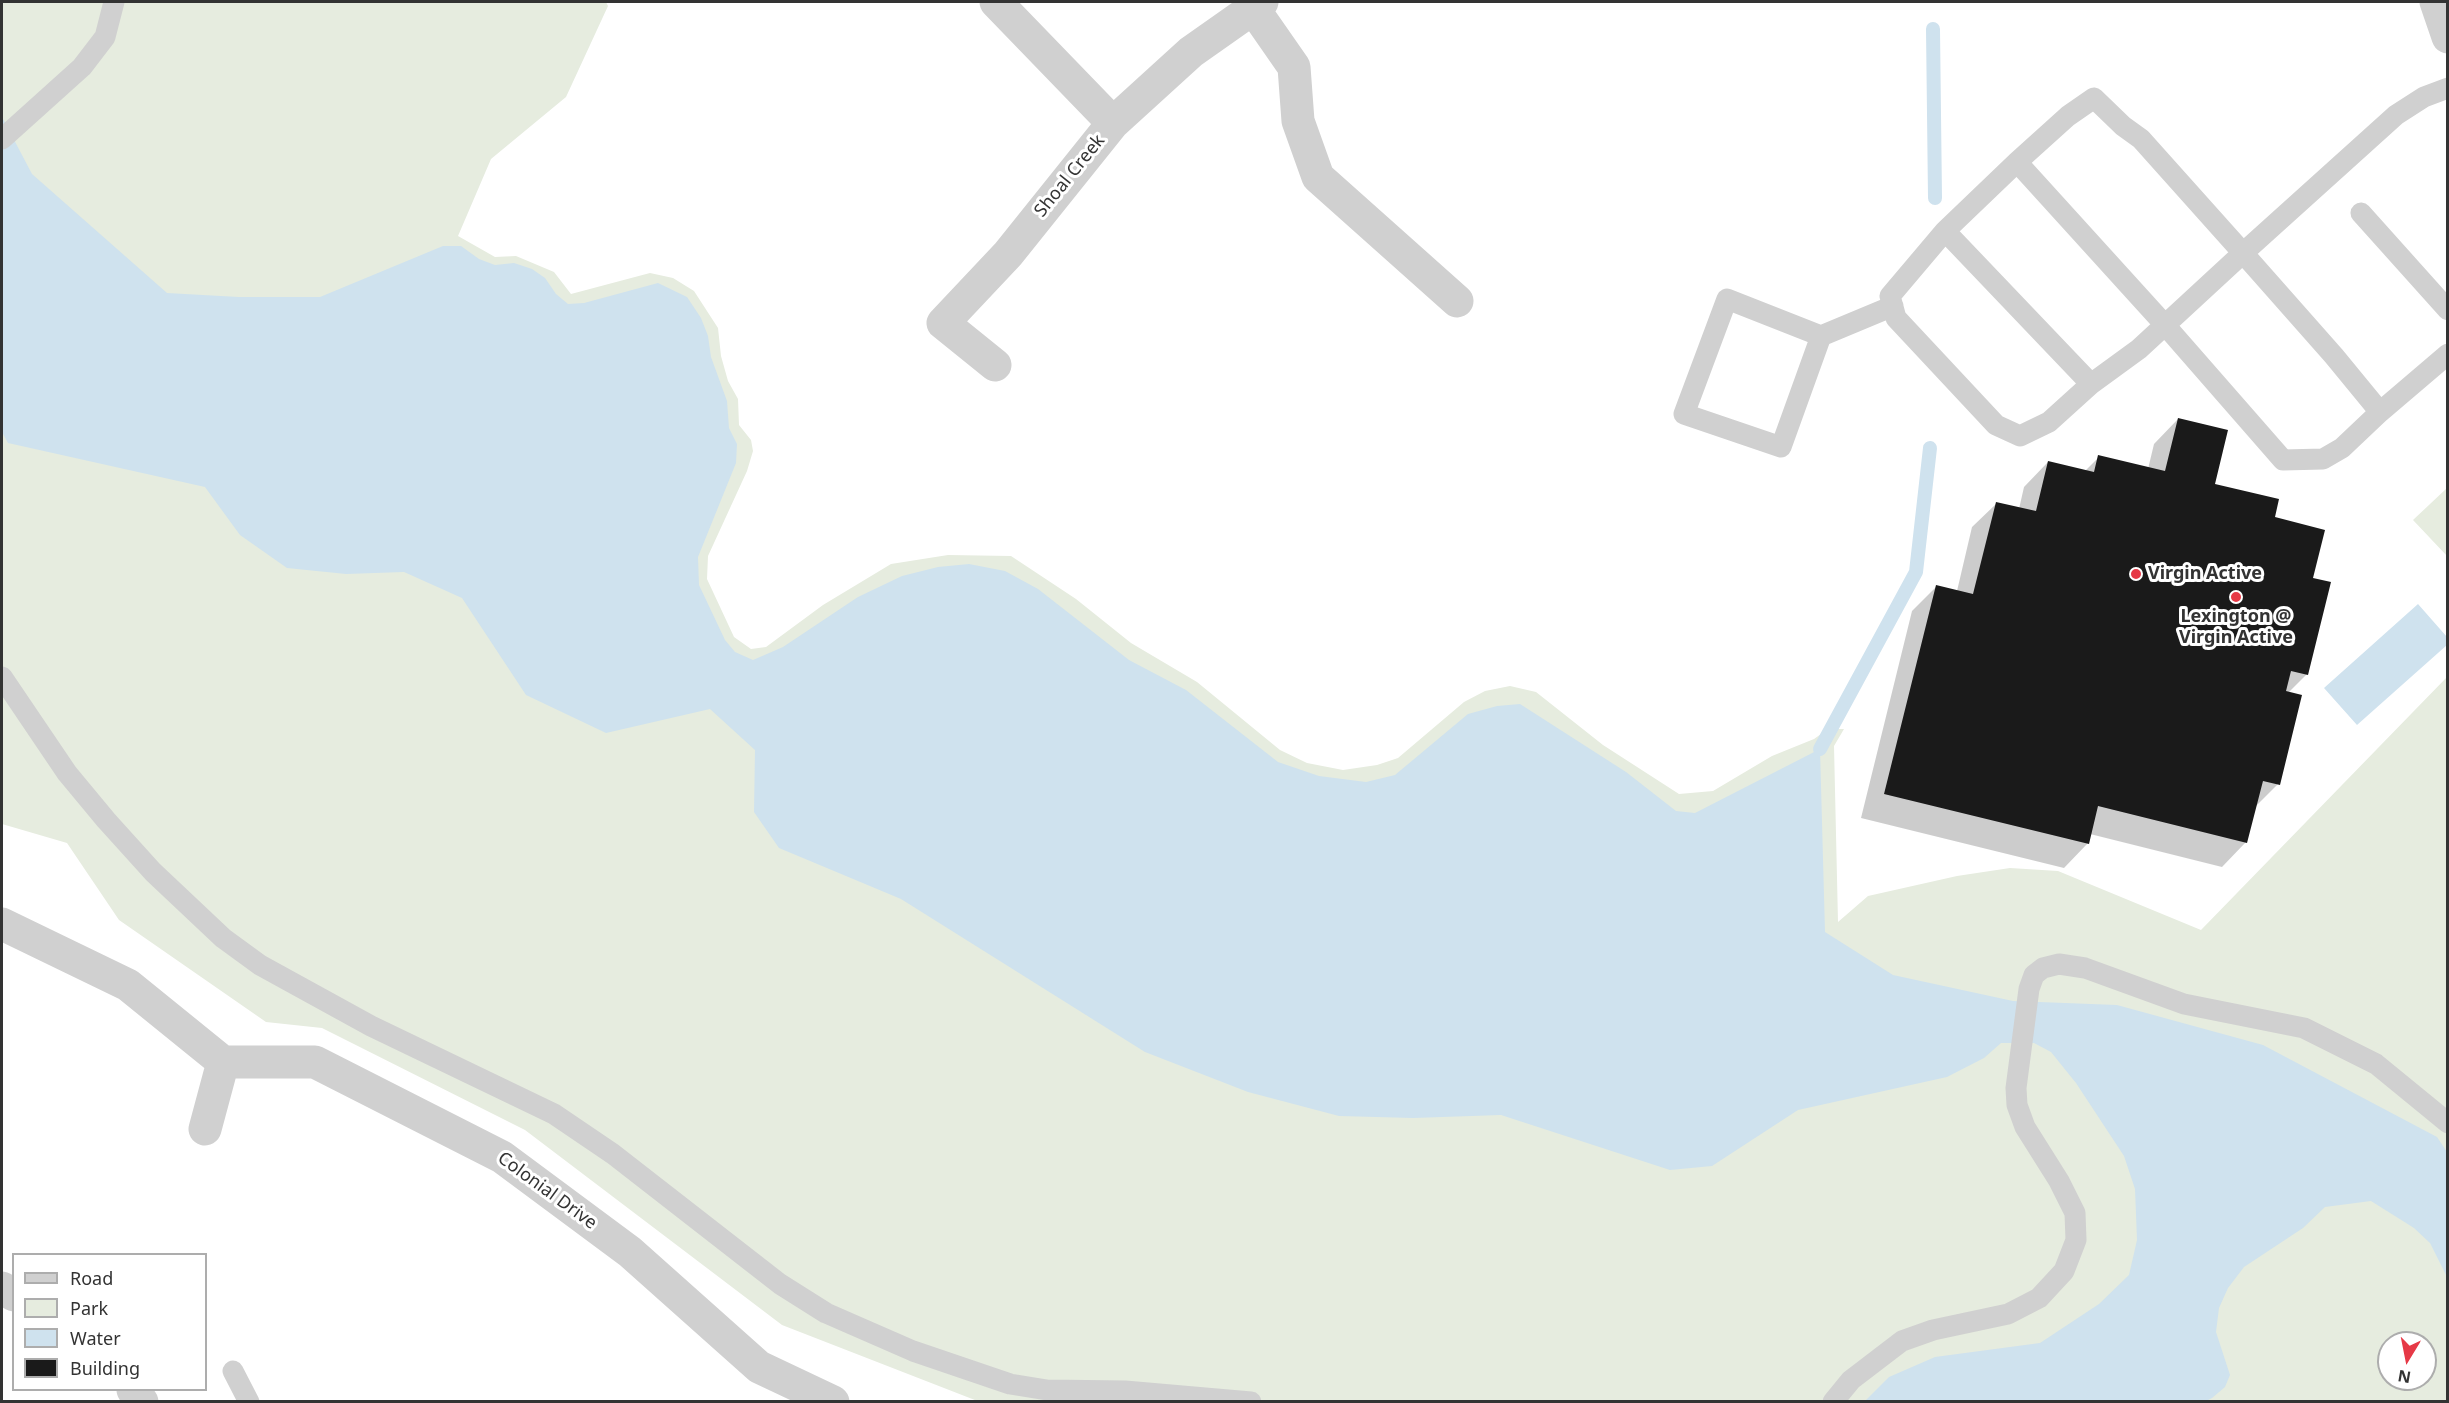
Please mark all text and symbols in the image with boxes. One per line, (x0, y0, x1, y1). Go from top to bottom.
street label: Shoal Creek (1030, 130, 1110, 222)
place label: Virgin Active (2148, 563, 2262, 585)
marker: Virgin Active (2129, 567, 2143, 581)
marker: Lexington @ Virgin Active (2229, 590, 2243, 604)
place label: Lexington @ Virgin Active (2179, 606, 2293, 648)
street label: Colonial Drive (493, 1148, 601, 1234)
legend (12, 1253, 207, 1391)
text: Road (70, 1266, 113, 1290)
text: Park (70, 1296, 108, 1320)
text: Water (70, 1326, 121, 1350)
north arrow (2377, 1331, 2437, 1391)
text: Building (70, 1356, 140, 1380)
text: N (2396, 1365, 2413, 1389)

